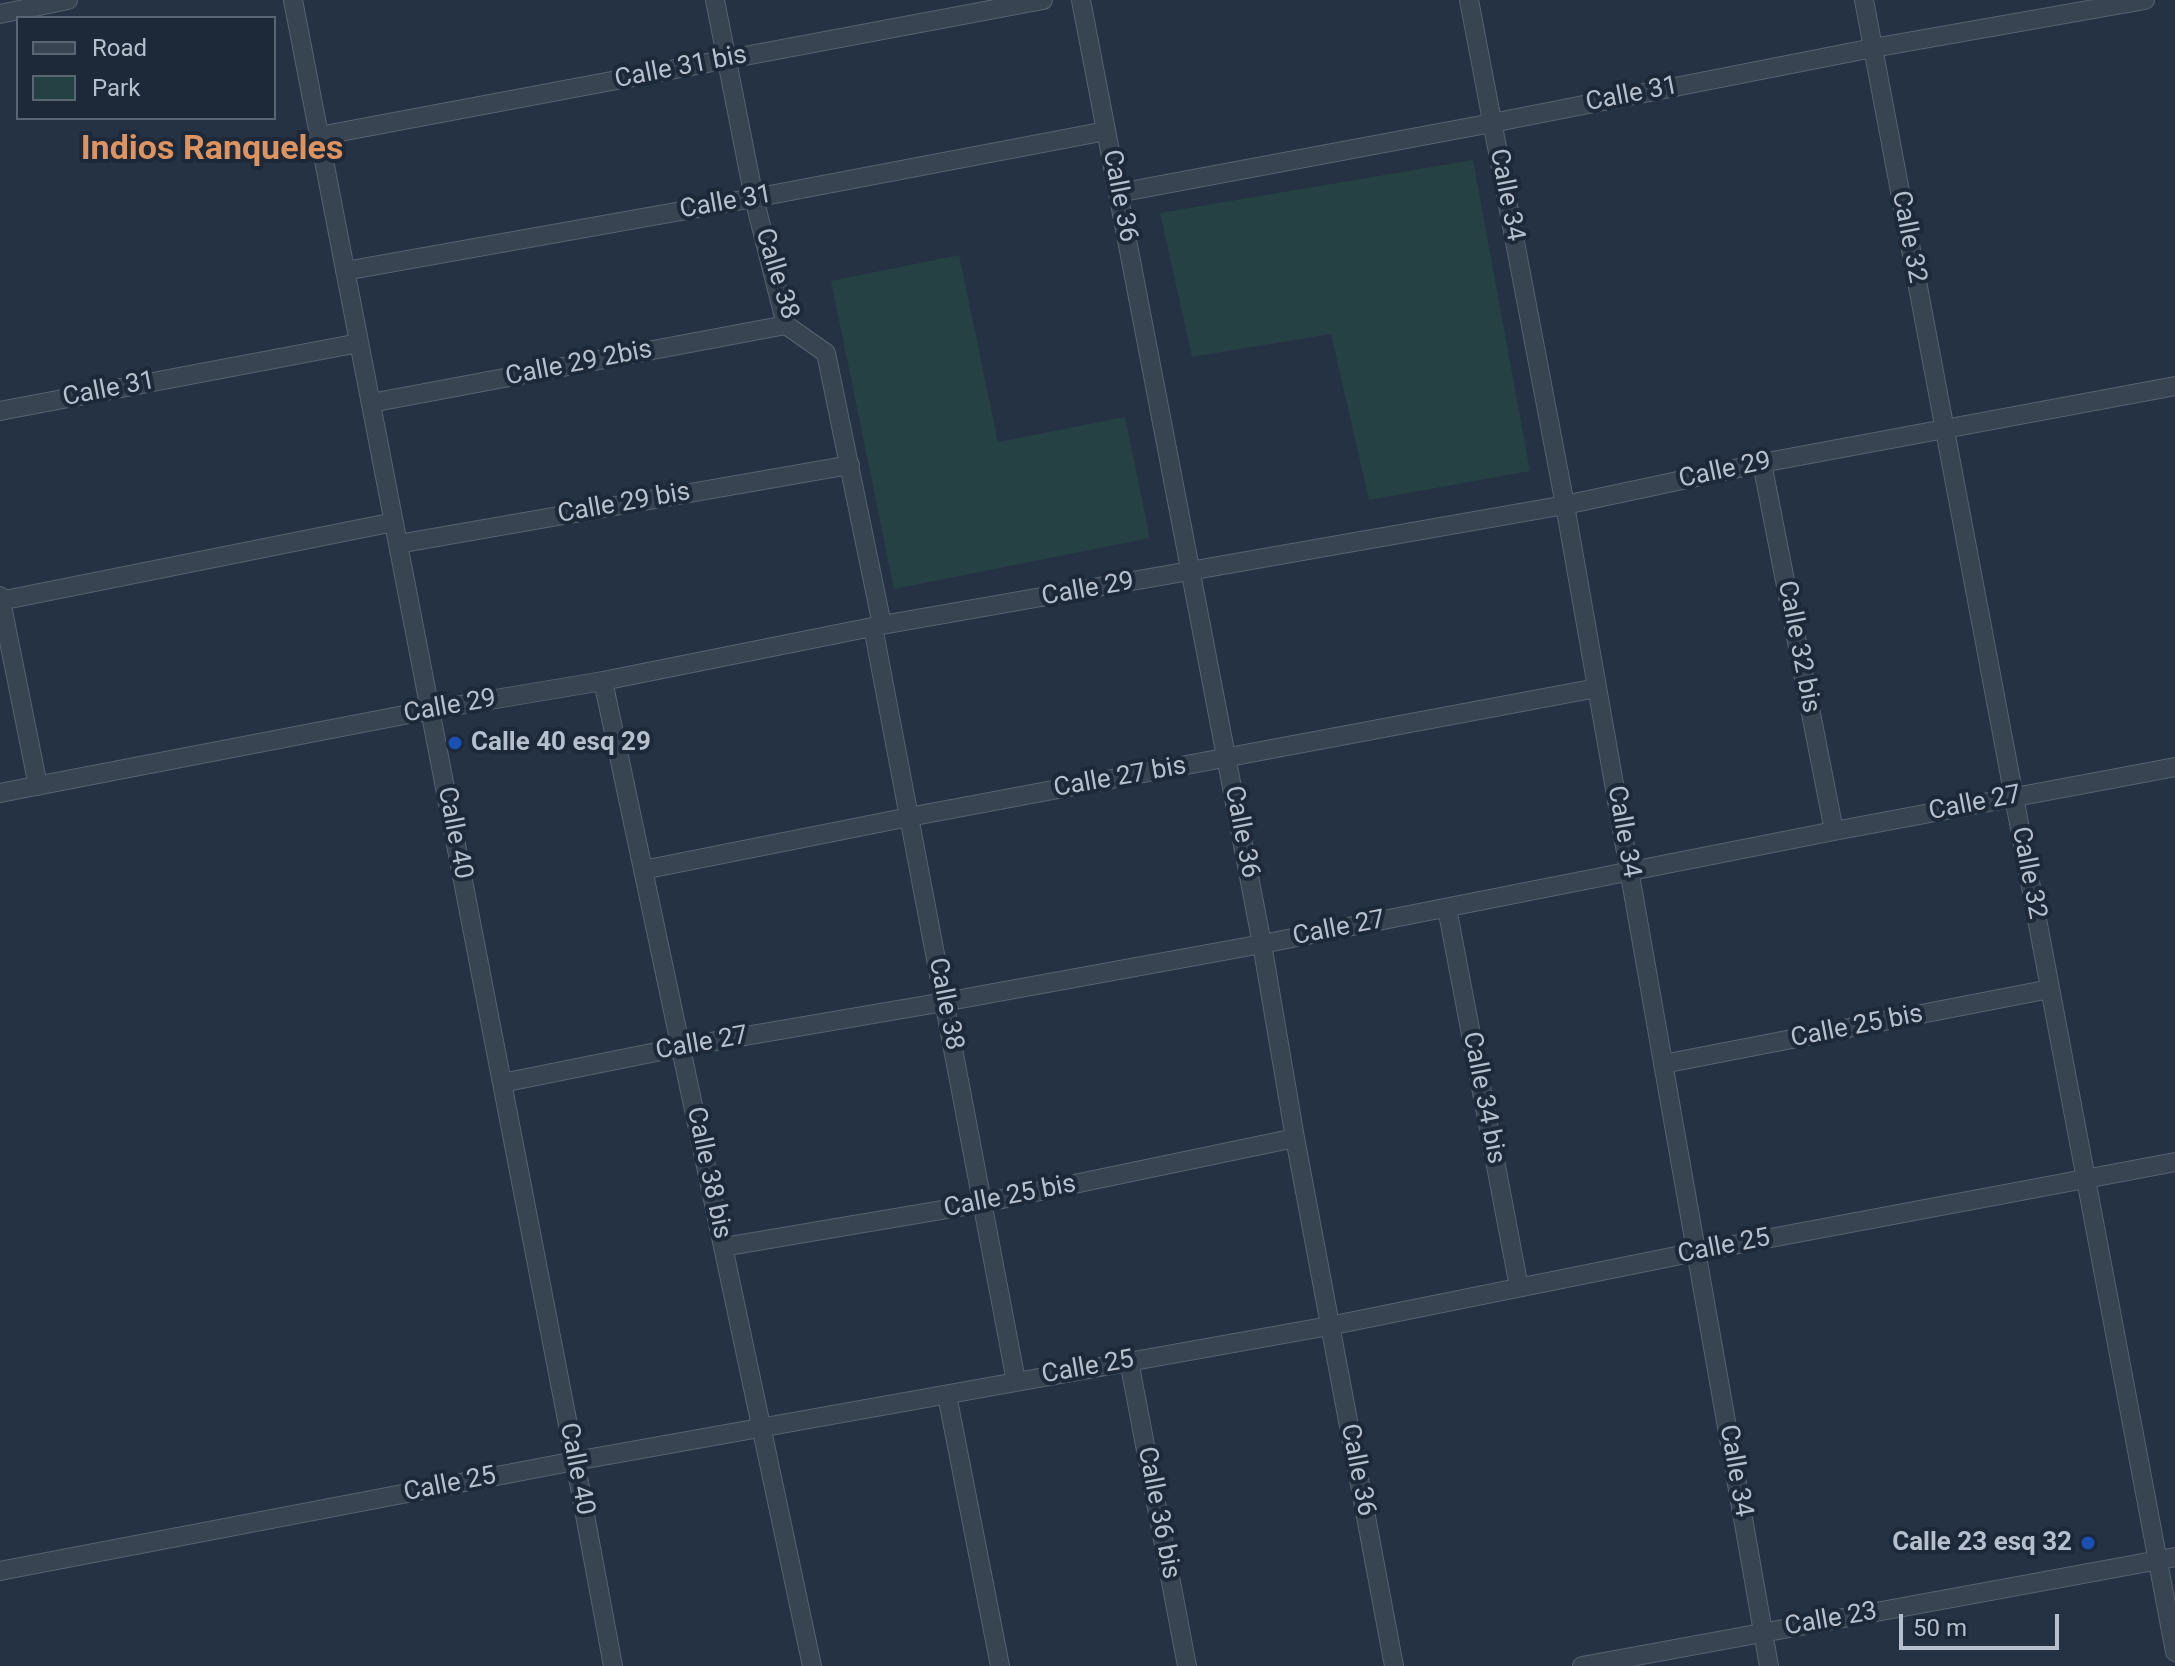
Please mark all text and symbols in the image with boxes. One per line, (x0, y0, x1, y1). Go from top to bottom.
legend (16, 16, 276, 120)
text: Road (92, 34, 147, 62)
street label: Calle 31 bis (612, 40, 750, 96)
street label: Calle 31 (1583, 71, 1681, 119)
text: Park (92, 74, 140, 102)
district label: Indios Ranqueles (81, 130, 343, 170)
street label: Calle 34 (1482, 146, 1530, 244)
street label: Calle 36 (1095, 147, 1143, 245)
street label: Calle 31 (677, 180, 775, 226)
street label: Calle 32 (1884, 188, 1932, 286)
street label: Calle 38 (747, 225, 805, 323)
street label: Calle 29 2bis (503, 335, 655, 393)
street label: Calle 31 (60, 366, 158, 414)
street label: Calle 29 (1676, 446, 1774, 496)
street label: Calle 29 bis (555, 477, 693, 531)
street label: Calle 29 (1039, 567, 1137, 613)
street label: Calle 32 bis (1770, 578, 1826, 716)
street label: Calle 29 (401, 684, 499, 730)
place label: Calle 40 esq 29 (471, 727, 651, 759)
marker: Calle 40 esq 29 (446, 734, 464, 752)
street label: Calle 27 bis (1051, 751, 1189, 805)
street label: Calle 27 (1926, 780, 2024, 828)
street label: Calle 36 (1217, 783, 1265, 881)
street label: Calle 34 (1600, 783, 1646, 881)
street label: Calle 40 (430, 784, 478, 882)
street label: Calle 32 (2004, 824, 2052, 922)
street label: Calle 27 (1290, 905, 1388, 953)
street label: Calle 38 (921, 955, 969, 1053)
street label: Calle 25 bis (1788, 999, 1926, 1055)
street label: Calle 27 (653, 1021, 751, 1067)
street label: Calle 34 bis (1455, 1029, 1511, 1167)
street label: Calle 38 bis (679, 1104, 737, 1242)
street label: Calle 25 bis (941, 1169, 1079, 1225)
street label: Calle 25 (1675, 1223, 1773, 1271)
street label: Calle 25 (1039, 1345, 1137, 1391)
street label: Calle 40 (552, 1420, 600, 1518)
street label: Calle 36 (1333, 1421, 1381, 1519)
street label: Calle 34 (1712, 1422, 1758, 1520)
street label: Calle 36 bis (1130, 1444, 1186, 1582)
street label: Calle 25 (401, 1461, 499, 1509)
place label: Calle 23 esq 32 (1892, 1527, 2072, 1559)
marker: Calle 23 esq 32 (2079, 1534, 2097, 1552)
street label: Calle 23 (1782, 1597, 1880, 1643)
scale bar (1903, 1598, 2063, 1648)
text: 50 m (1913, 1614, 1967, 1642)

